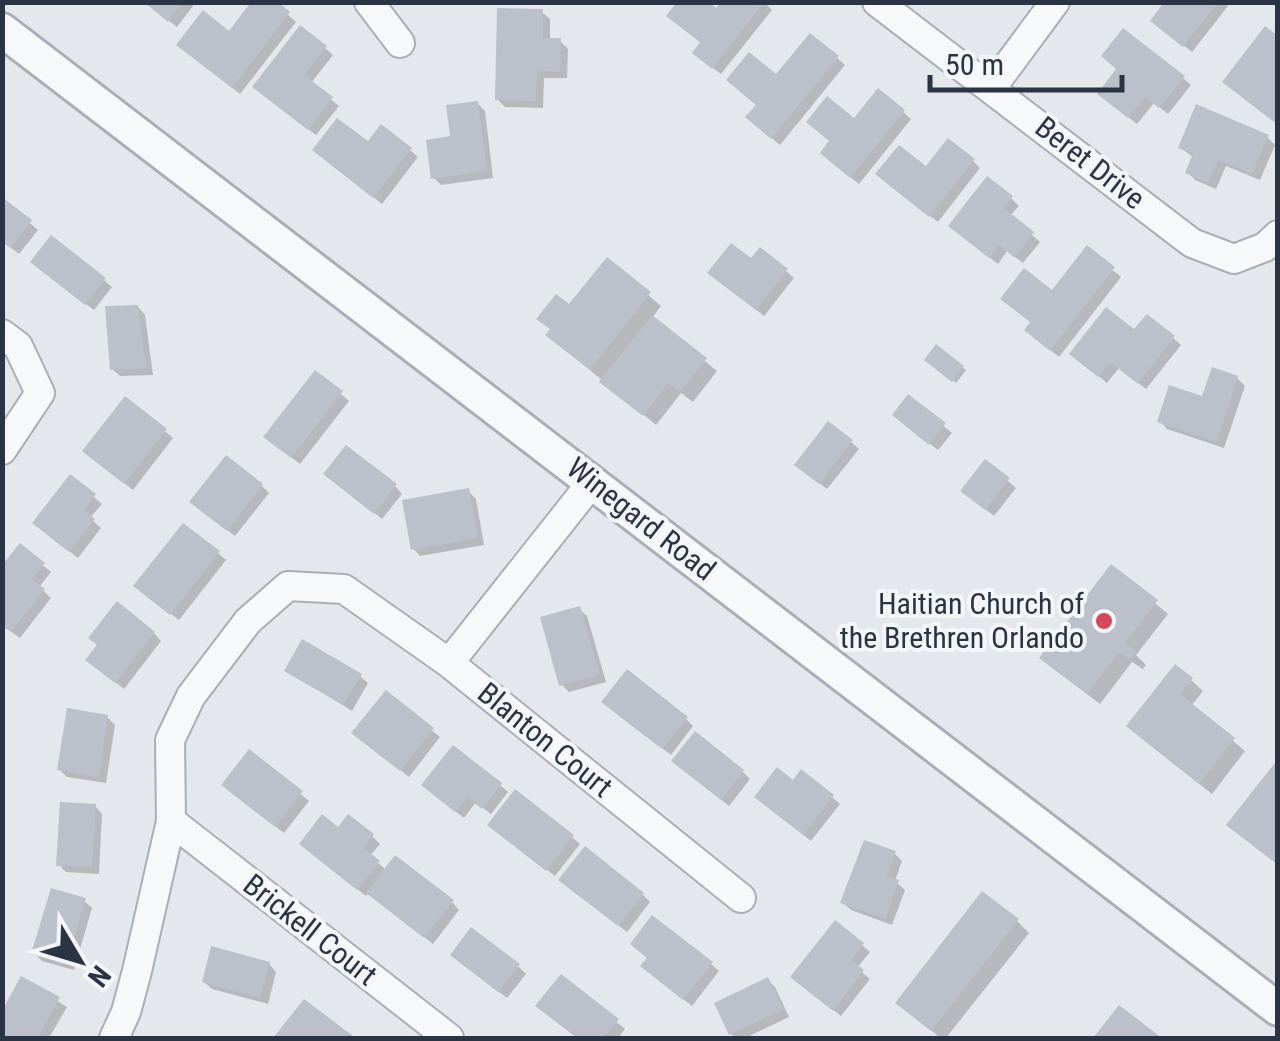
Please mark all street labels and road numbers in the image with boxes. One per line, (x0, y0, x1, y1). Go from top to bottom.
street label: Beret Drive (1029, 109, 1152, 216)
street label: Winegard Road (560, 450, 722, 587)
street label: Blanton Court (471, 675, 619, 804)
street label: Brickell Court (237, 867, 384, 993)

